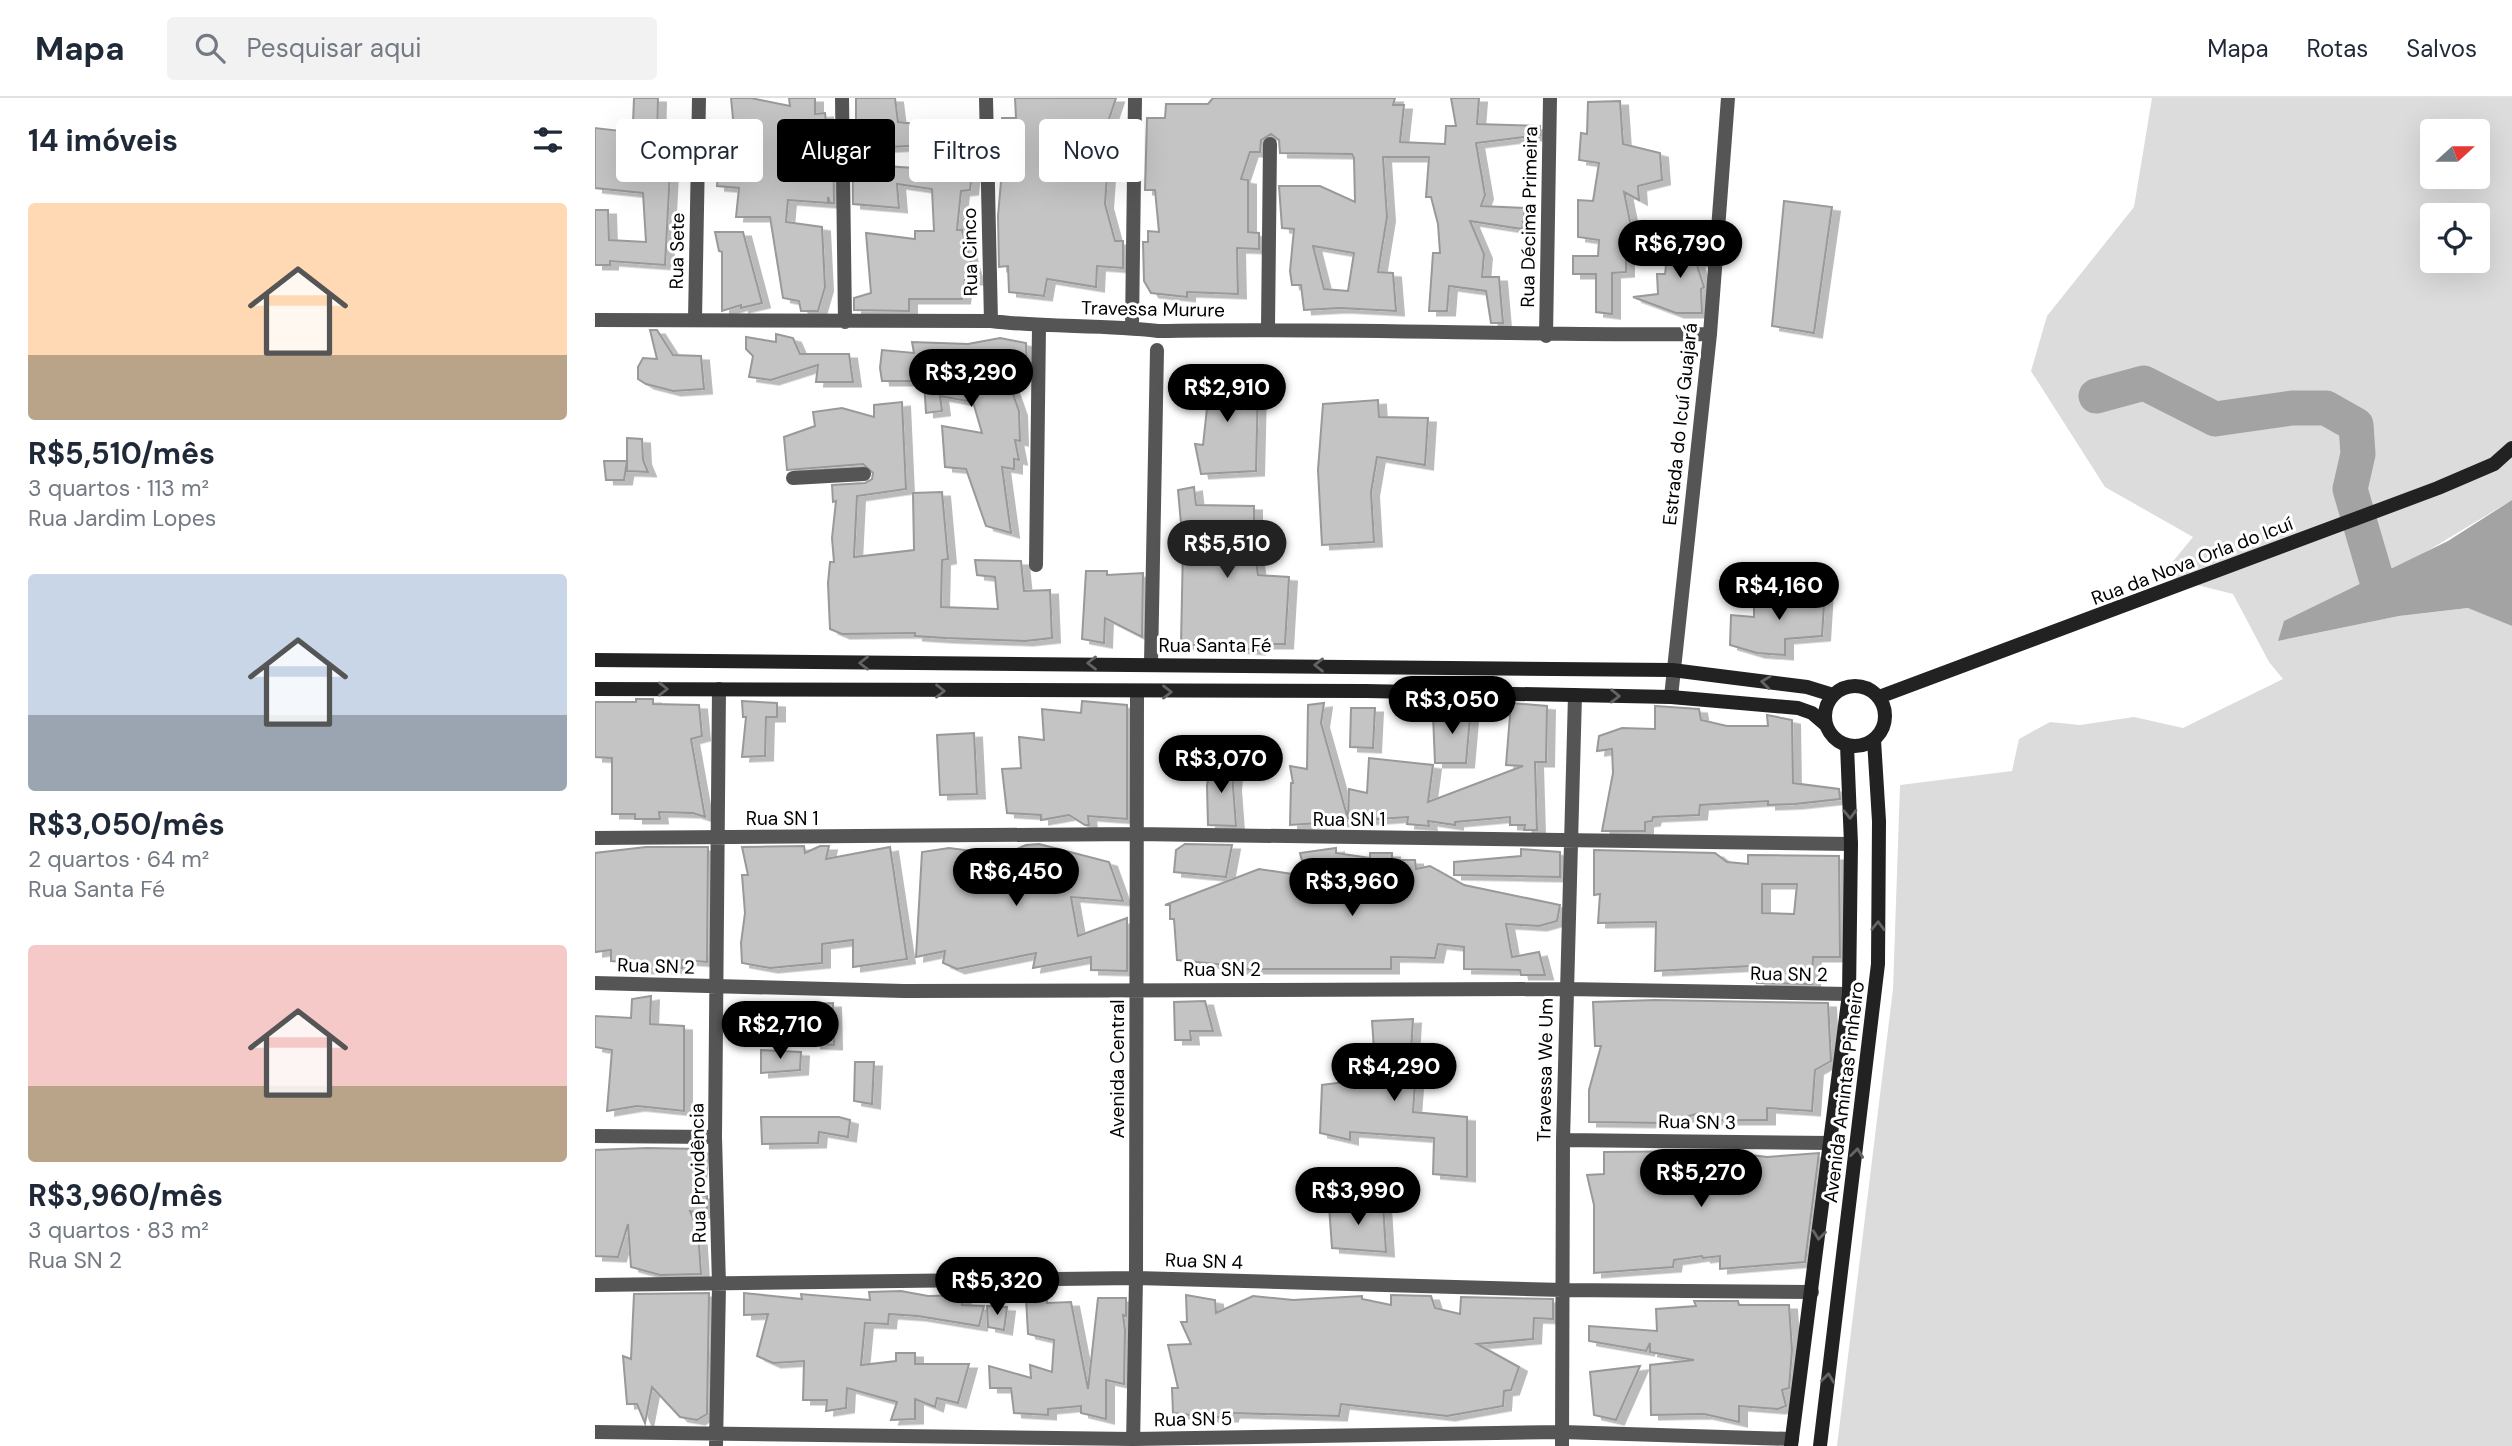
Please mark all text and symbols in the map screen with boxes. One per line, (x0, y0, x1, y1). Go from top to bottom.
search box (167, 17, 657, 80)
text: Mapa (35, 27, 125, 70)
icon: search (191, 29, 229, 67)
text: Pesquisar aqui (247, 31, 421, 65)
text: Mapa (2207, 33, 2269, 64)
text: Rotas (2307, 33, 2368, 64)
text: Salvos (2406, 33, 2477, 64)
chip: Comprar (616, 119, 763, 182)
chip: Alugar (777, 119, 895, 182)
chip: Filtros (909, 119, 1025, 182)
chip: Novo (1039, 119, 1144, 182)
north arrow (2420, 119, 2490, 189)
map controls (2420, 119, 2490, 273)
text: 14 imóveis (28, 121, 178, 160)
icon: filters (529, 121, 567, 159)
street label: Rua Décima Primeira (1515, 126, 1543, 308)
button: locate (2420, 203, 2490, 273)
street label: Rua Cinco (957, 207, 983, 297)
street label: Rua Sete (664, 212, 690, 290)
pin: R$6,790 (1615, 220, 1745, 280)
text: R$6,790 (1634, 228, 1726, 258)
icon: home (235, 248, 361, 374)
street label: Travessa Murure (1081, 295, 1225, 323)
street label: Estrada do Icuí Guajará (1657, 321, 1703, 527)
pin: R$3,290 (906, 350, 1036, 409)
text: R$3,290 (925, 357, 1017, 387)
pin: R$2,910 (1162, 364, 1292, 424)
text: R$2,910 (1184, 372, 1270, 402)
text: R$5,510/mês (28, 434, 215, 473)
text: 3 quartos · 113 m² (28, 473, 209, 503)
text: Rua Jardim Lopes (28, 503, 216, 533)
street label: Rua da Nova Orla do Icuí (2088, 511, 2297, 611)
pin: R$5,510 (1162, 520, 1292, 580)
text: R$5,510 (1183, 528, 1271, 558)
pin: R$4,160 (1714, 562, 1844, 622)
text: R$4,160 (1735, 570, 1823, 600)
icon: home (235, 619, 361, 745)
street label: Rua Santa Fé (1158, 633, 1272, 658)
one-way arrow (858, 655, 869, 671)
one-way arrow (1086, 655, 1096, 671)
one-way arrow (1313, 657, 1324, 673)
one-way arrow (1760, 674, 1772, 689)
pin: R$3,050 (1387, 676, 1517, 736)
one-way arrow (658, 681, 669, 697)
one-way arrow (935, 683, 945, 699)
one-way arrow (1162, 684, 1173, 700)
text: R$3,050 (1405, 684, 1499, 714)
one-way arrow (1610, 688, 1621, 704)
pin: R$3,070 (1156, 736, 1286, 795)
text: R$3,070 (1175, 743, 1267, 773)
text: R$3,050/mês (28, 805, 225, 844)
street label: Rua SN 1 (746, 806, 818, 831)
street label: Rua SN 1 (1313, 807, 1385, 832)
one-way arrow (1842, 808, 1857, 819)
text: 2 quartos · 64 m² (28, 844, 209, 874)
pin: R$6,450 (951, 848, 1081, 908)
text: R$6,450 (969, 856, 1063, 886)
pin: R$3,960 (1287, 858, 1417, 918)
text: R$3,960 (1305, 866, 1399, 896)
text: Rua Santa Fé (28, 874, 165, 904)
one-way arrow (1870, 921, 1886, 931)
street label: Rua SN 2 (617, 952, 695, 980)
street label: Rua SN 2 (1183, 957, 1261, 982)
street label: Rua SN 2 (1750, 961, 1828, 987)
street label: Avenida Amintas Pinheiro (1818, 980, 1870, 1204)
icon: home (235, 990, 361, 1116)
street label: Travessa We Um (1531, 998, 1559, 1142)
street label: Avenida Central (1105, 999, 1130, 1139)
pin: R$2,710 (715, 1002, 845, 1061)
text: R$2,710 (738, 1009, 822, 1039)
pin: R$4,290 (1329, 1044, 1459, 1103)
text: R$4,290 (1348, 1051, 1441, 1081)
street label: Rua Providência (684, 1103, 712, 1243)
street label: Rua SN 3 (1658, 1109, 1736, 1135)
one-way arrow (1849, 1147, 1864, 1158)
pin: R$5,270 (1636, 1150, 1766, 1209)
text: R$5,270 (1656, 1157, 1746, 1187)
pin: R$3,990 (1293, 1168, 1423, 1227)
text: R$3,990 (1311, 1175, 1405, 1205)
text: R$3,960/mês (28, 1176, 223, 1215)
text: 3 quartos · 83 m² (28, 1215, 209, 1245)
one-way arrow (1812, 1229, 1827, 1241)
text: Rua SN 2 (28, 1245, 122, 1275)
street label: Rua SN 4 (1164, 1247, 1244, 1275)
pin: R$5,320 (932, 1258, 1062, 1317)
text: R$5,320 (951, 1265, 1043, 1295)
one-way arrow (1820, 1372, 1835, 1384)
street label: Rua SN 5 (1154, 1406, 1232, 1432)

